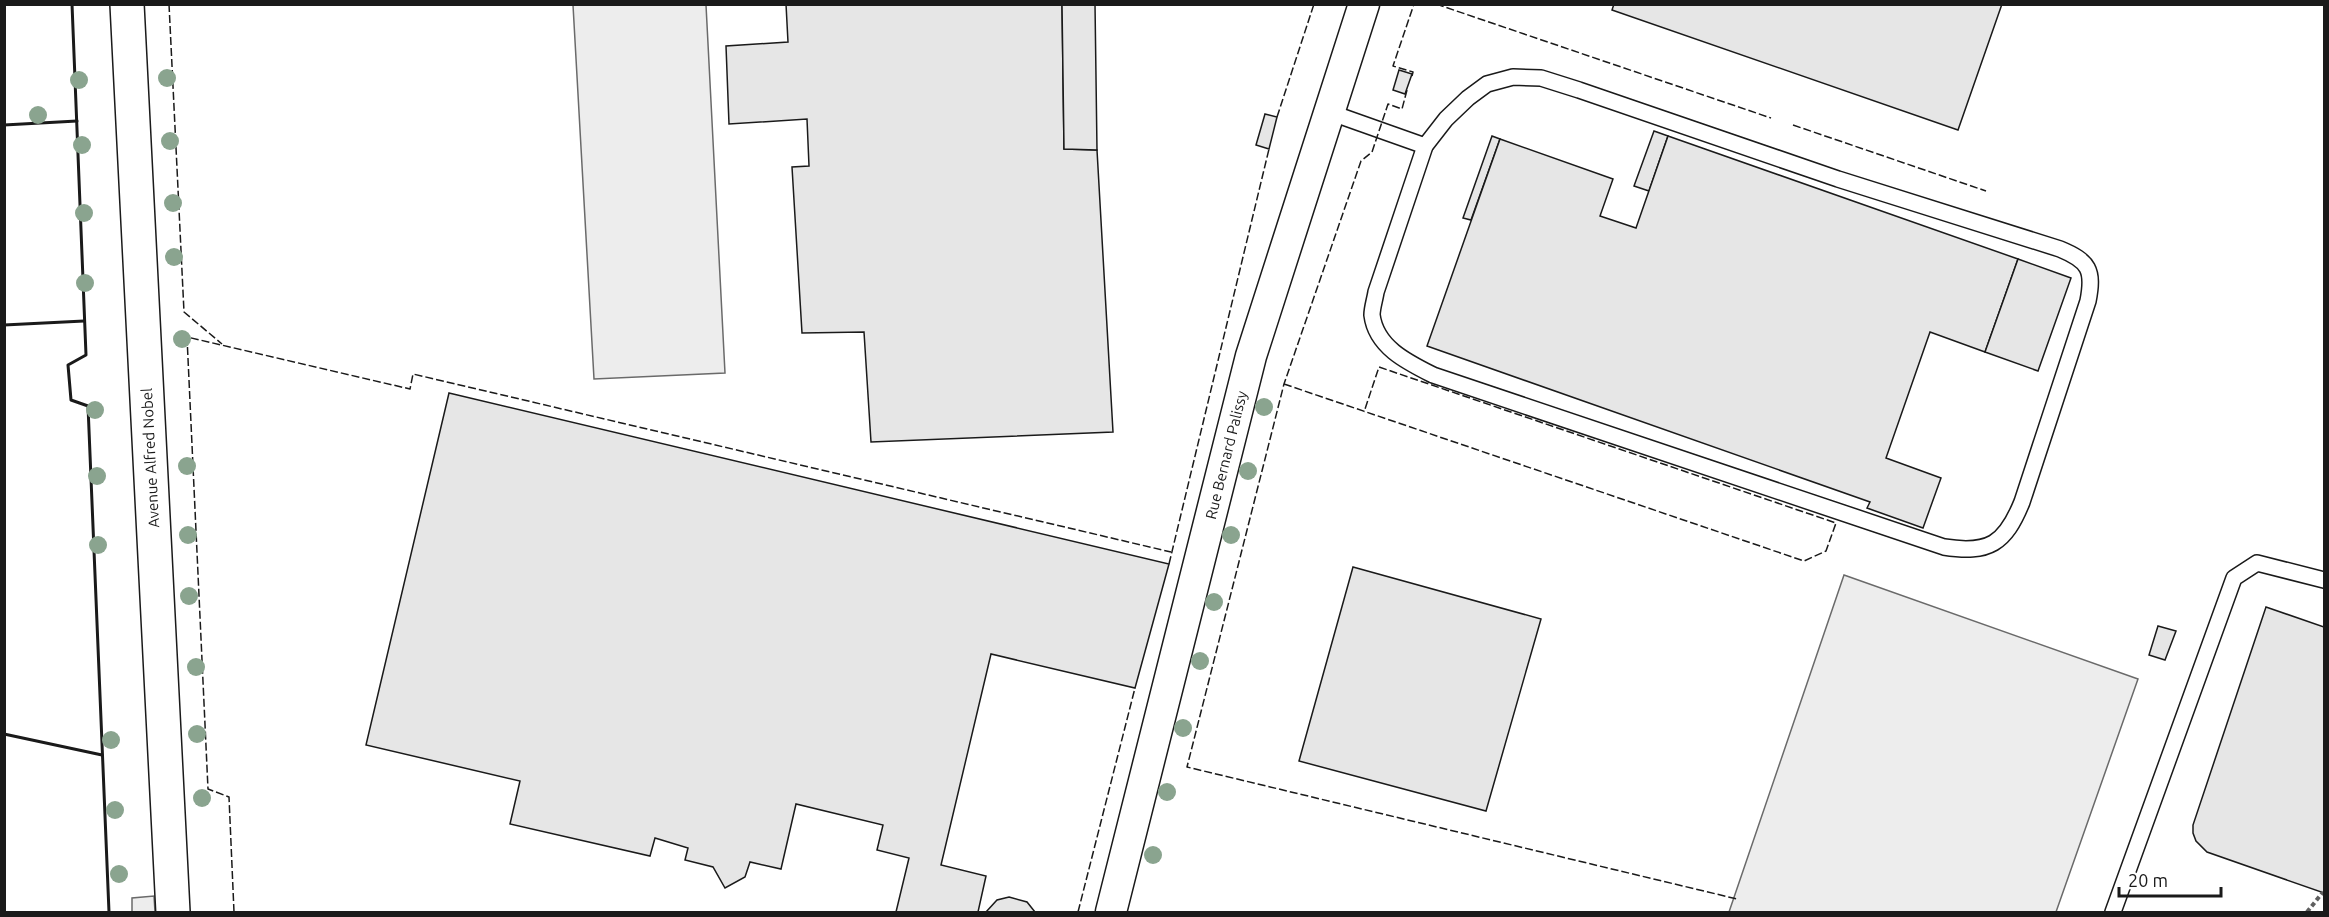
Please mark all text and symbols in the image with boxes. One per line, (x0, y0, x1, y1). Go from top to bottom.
street label: Avenue Alfred Nobel (138, 388, 162, 528)
street label: Rue Bernard Palissy (1202, 389, 1250, 521)
scale bar (2119, 860, 2221, 898)
text: 20 m (2128, 870, 2168, 890)

